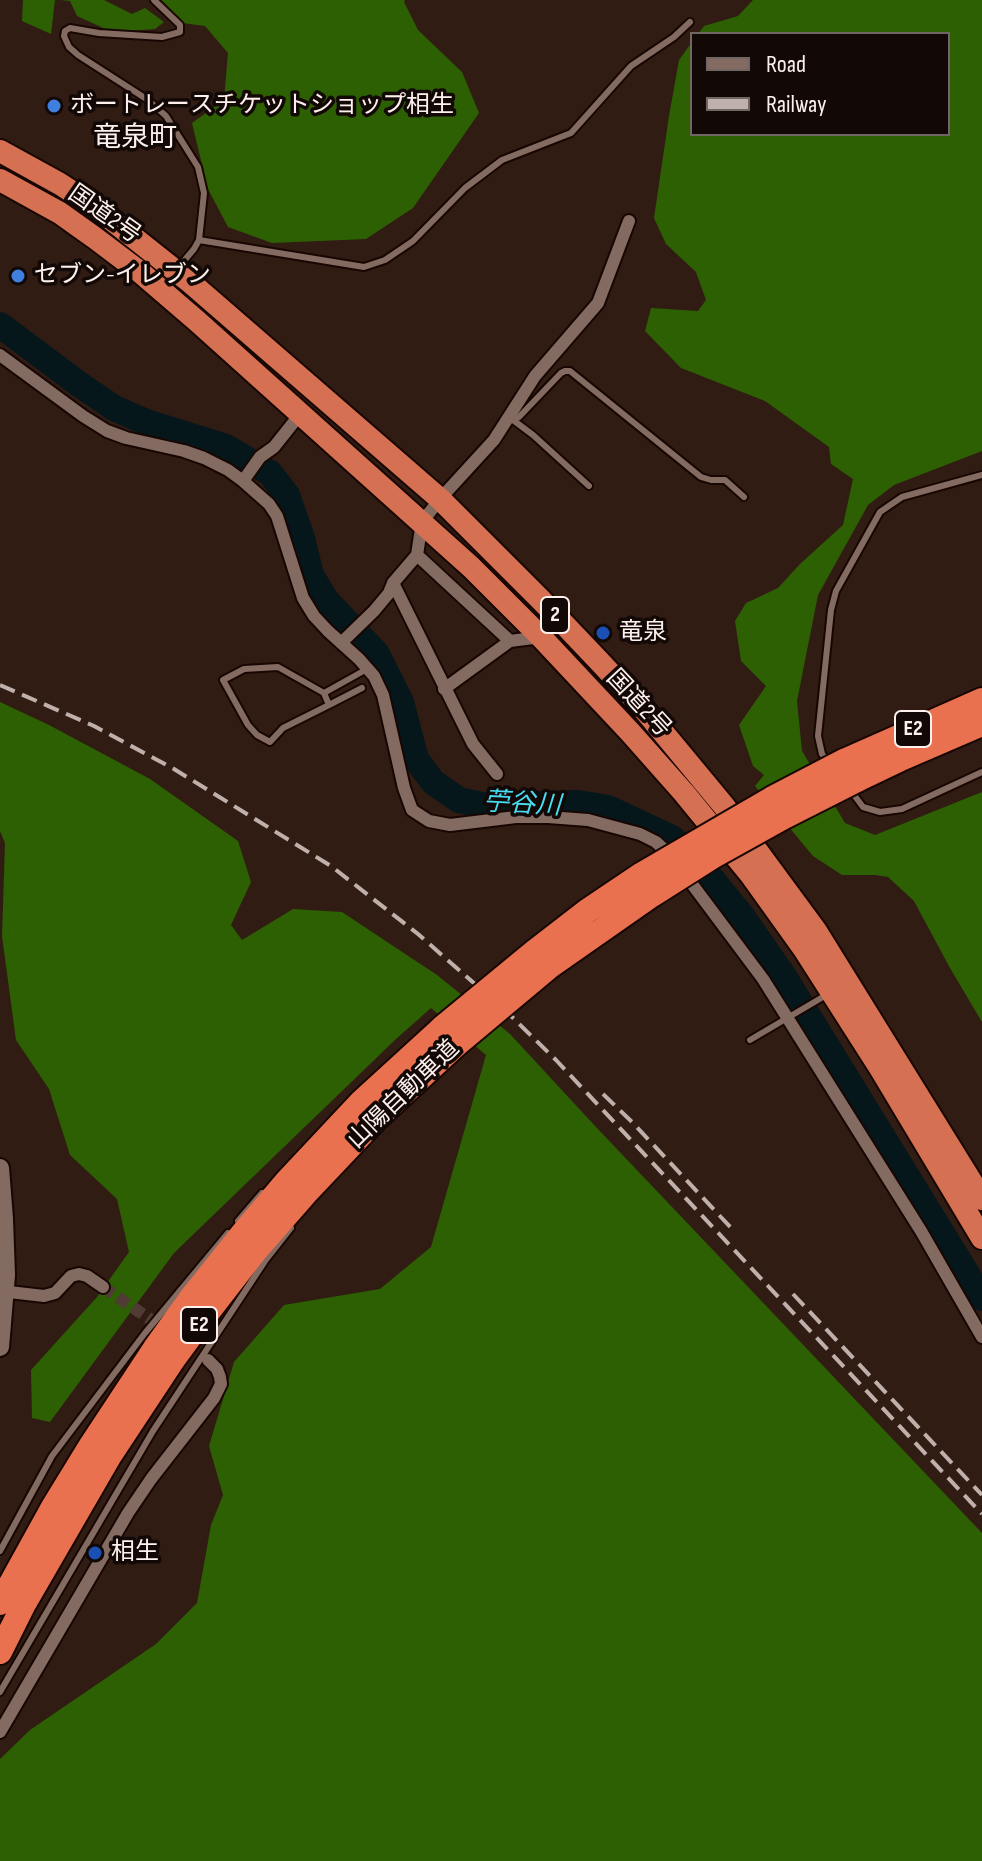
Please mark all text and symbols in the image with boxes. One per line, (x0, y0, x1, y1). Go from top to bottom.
legend (690, 32, 950, 136)
text: Road (766, 50, 806, 79)
text: Railway (766, 90, 826, 119)
place label: ボートレースチケットショップ相生 (70, 92, 454, 120)
marker: ボートレースチケットショップ相生 (45, 97, 63, 115)
district label: 竜泉町 (93, 122, 177, 156)
street label: 国道2号 (62, 180, 146, 250)
place label: セブン-イレブン (34, 262, 211, 290)
marker: セブン-イレブン (9, 267, 27, 285)
road number: 2 (541, 597, 569, 633)
place label: 竜泉 (619, 619, 667, 647)
marker: 竜泉 (594, 624, 612, 642)
street label: 国道2号 (600, 664, 676, 744)
road number: E2 (895, 711, 931, 747)
water label: 苧谷川 (482, 787, 562, 823)
street label: 山陽自動車道 (342, 1035, 466, 1155)
road number: E2 (181, 1307, 217, 1343)
place label: 相生 (111, 1539, 159, 1567)
marker: 相生 (86, 1544, 104, 1562)

